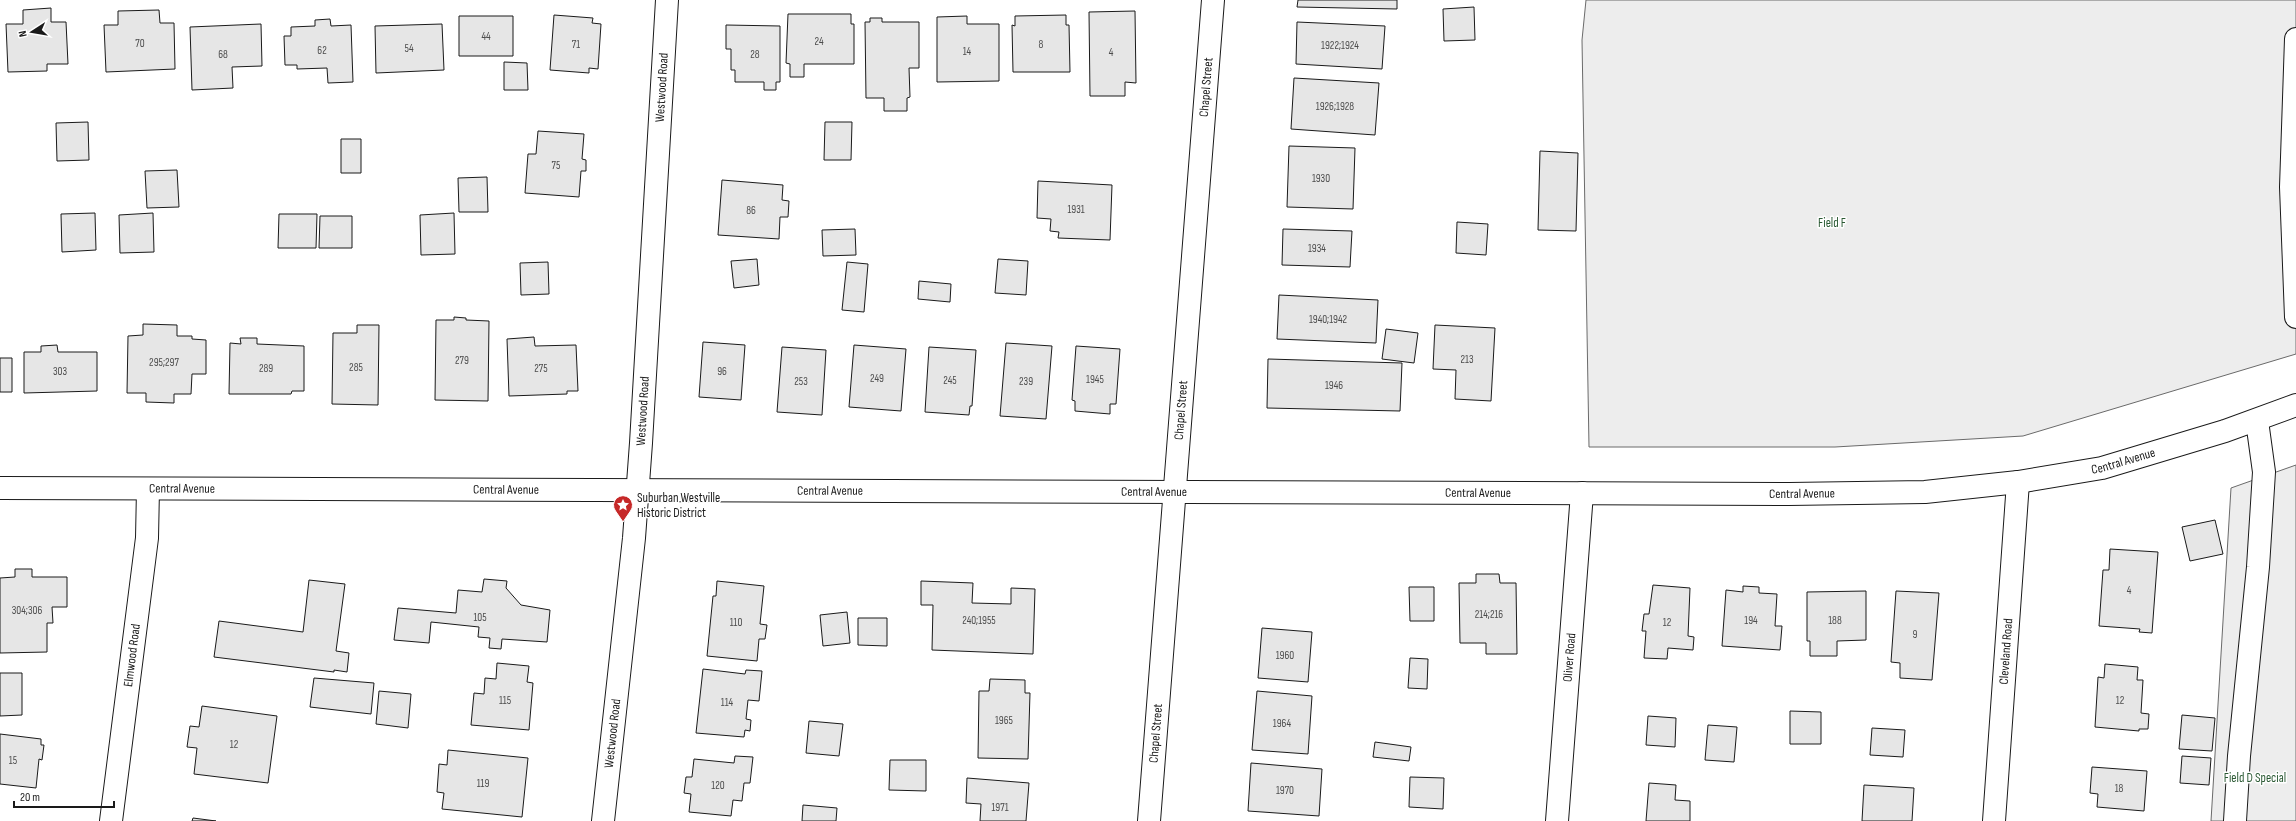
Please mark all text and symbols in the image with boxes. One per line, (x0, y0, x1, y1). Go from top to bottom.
north arrow (12, 12, 52, 52)
text: N (16, 30, 30, 38)
house number: 44 (481, 30, 491, 43)
house number: 24 (814, 35, 824, 48)
house number: 70 (135, 37, 145, 50)
house number: 71 (572, 38, 580, 51)
house number: 8 (1039, 38, 1044, 51)
house number: 1922;1924 (1321, 39, 1359, 52)
house number: 54 (404, 42, 414, 55)
house number: 62 (317, 44, 327, 57)
house number: 14 (963, 45, 972, 58)
house number: 4 (1109, 46, 1114, 59)
house number: 68 (218, 48, 228, 61)
house number: 28 (750, 48, 760, 61)
street label: Westwood Road (652, 52, 672, 123)
street label: Chapel Street (1196, 57, 1216, 118)
house number: 1926;1928 (1316, 100, 1354, 113)
house number: 75 (552, 159, 560, 172)
house number: 1930 (1312, 172, 1330, 185)
house number: 1931 (1067, 203, 1085, 216)
house number: 86 (746, 204, 756, 217)
park label: Field F (1818, 215, 1846, 231)
house number: 1934 (1308, 242, 1326, 255)
house number: 1940;1942 (1309, 313, 1348, 326)
house number: 213 (1460, 353, 1474, 366)
house number: 279 (455, 354, 469, 367)
house number: 295;297 (149, 356, 179, 369)
house number: 285 (349, 361, 363, 374)
house number: 289 (259, 362, 273, 375)
house number: 275 (534, 362, 548, 375)
house number: 303 (53, 365, 67, 378)
house number: 96 (717, 365, 727, 378)
house number: 249 (870, 372, 884, 385)
house number: 1945 (1086, 373, 1104, 386)
house number: 245 (943, 374, 957, 387)
house number: 253 (794, 375, 808, 388)
house number: 239 (1019, 375, 1033, 388)
street label: Westwood Road (633, 376, 653, 446)
house number: 1946 (1325, 379, 1343, 392)
street label: Chapel Street (1171, 380, 1191, 441)
street label: Central Avenue (2090, 444, 2157, 478)
street label: Central Avenue (149, 480, 215, 497)
street label: Central Avenue (473, 482, 539, 498)
street label: Central Avenue (797, 483, 863, 499)
street label: Central Avenue (1121, 484, 1187, 500)
street label: Central Avenue (1445, 485, 1511, 501)
street label: Central Avenue (1769, 485, 1835, 502)
place label: Suburban Westville Historic District (637, 490, 720, 521)
place icon: Suburban Westville Historic District (612, 494, 634, 522)
house number: 4 (2127, 584, 2132, 597)
house number: 304;306 (12, 604, 42, 617)
house number: 214;216 (1475, 608, 1503, 621)
house number: 105 (473, 611, 487, 624)
house number: 240;1955 (962, 614, 996, 627)
house number: 194 (1744, 614, 1758, 627)
house number: 188 (1828, 614, 1842, 627)
house number: 110 (730, 616, 742, 629)
house number: 12 (1663, 616, 1672, 629)
street label: Cleveland Road (1996, 618, 2016, 685)
street label: Elmwood Road (120, 623, 144, 688)
house number: 9 (1913, 628, 1918, 641)
street label: Oliver Road (1560, 632, 1579, 683)
house number: 1960 (1276, 649, 1294, 662)
house number: 115 (499, 694, 511, 707)
house number: 12 (2116, 694, 2125, 707)
house number: 114 (721, 696, 734, 709)
street label: Westwood Road (601, 698, 624, 769)
street label: Chapel Street (1146, 703, 1166, 764)
house number: 1965 (995, 714, 1013, 727)
house number: 1964 (1273, 717, 1292, 730)
house number: 12 (230, 738, 239, 751)
house number: 15 (9, 754, 17, 767)
park label: Field D Special (2224, 770, 2286, 786)
house number: 119 (477, 777, 489, 790)
house number: 120 (711, 779, 725, 792)
house number: 18 (2115, 782, 2124, 795)
scale bar (14, 783, 114, 809)
house number: 1970 (1276, 784, 1294, 797)
text: 20 m (20, 790, 40, 805)
house number: 1971 (991, 801, 1009, 814)

